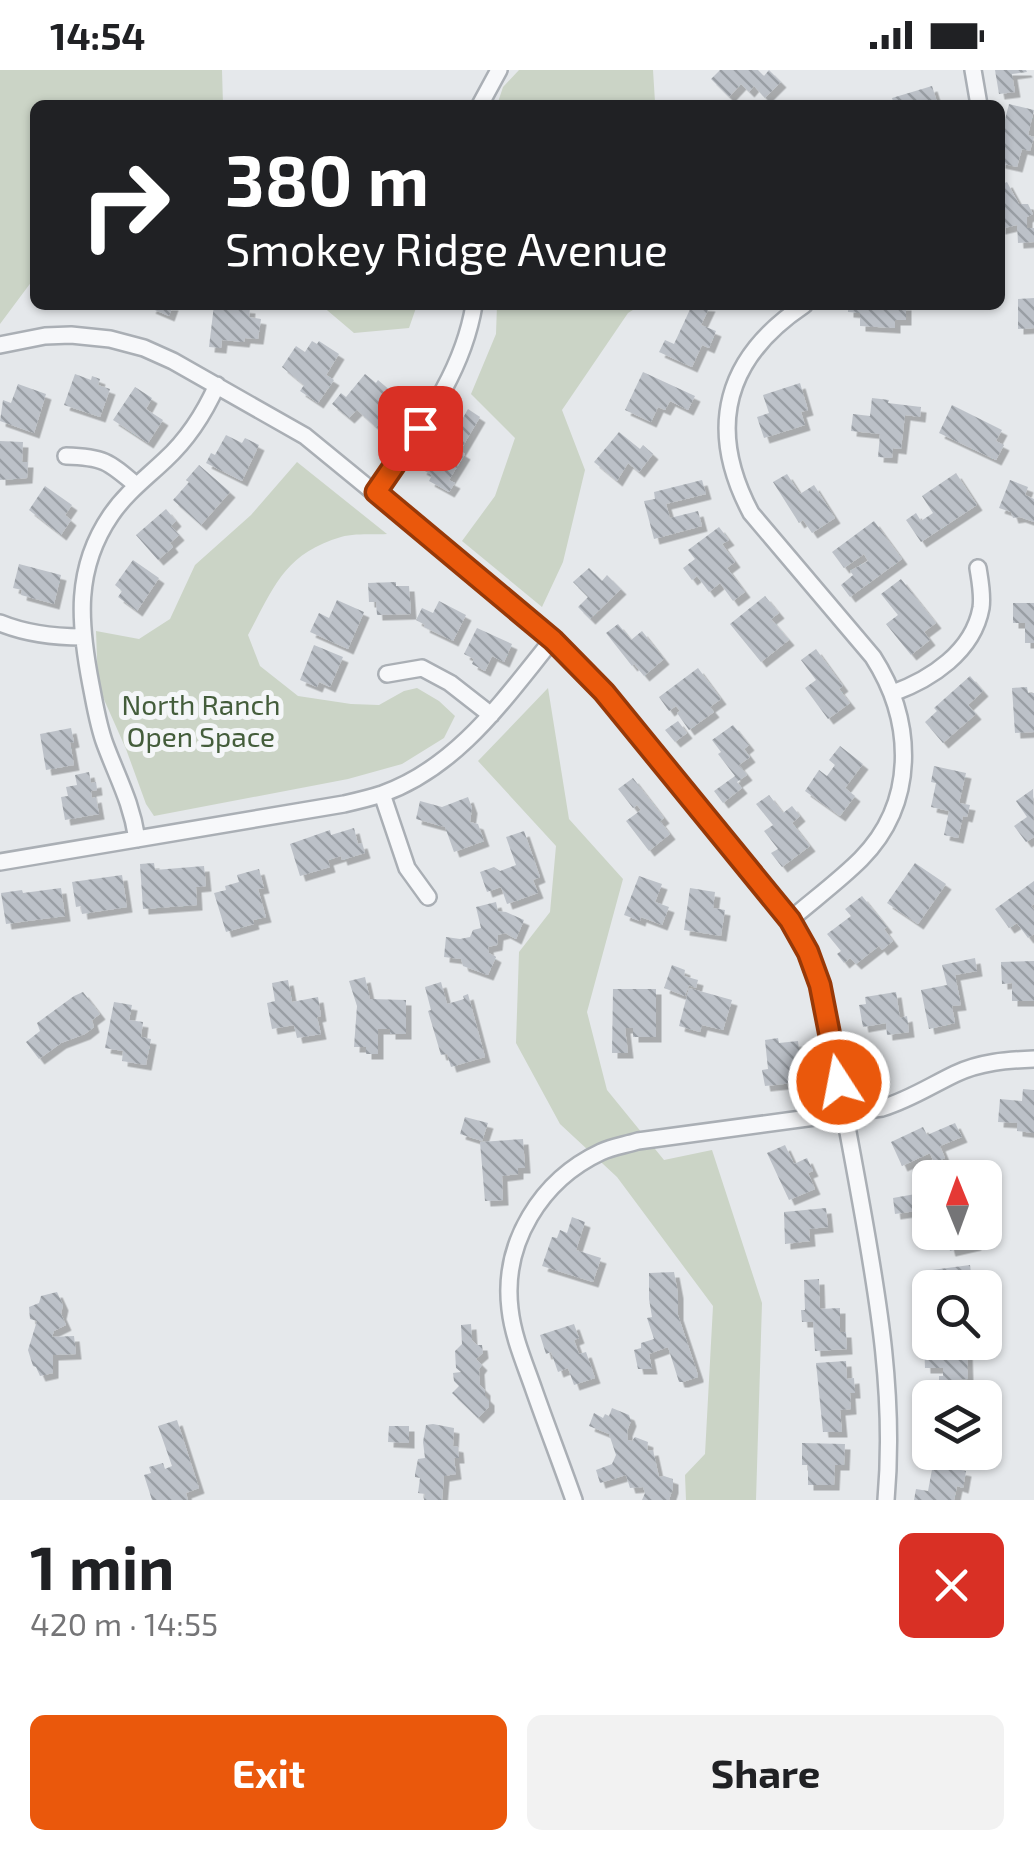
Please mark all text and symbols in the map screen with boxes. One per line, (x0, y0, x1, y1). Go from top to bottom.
text: 14:54 (50, 12, 146, 58)
text: 380 m (225, 136, 429, 220)
icon: right (60, 140, 190, 270)
text: Smokey Ridge Avenue (225, 221, 668, 275)
pin (378, 386, 463, 471)
icon: arrive (393, 401, 448, 456)
park label: North Ranch Open Space (122, 687, 280, 753)
position arrow (787, 1030, 891, 1134)
north arrow (912, 1160, 1002, 1250)
map controls (912, 1160, 1002, 1470)
button: search (912, 1270, 1002, 1360)
button: layers (912, 1380, 1002, 1470)
text: 1 min (30, 1530, 174, 1602)
button: close (899, 1533, 1004, 1638)
text: 420 m · 14:55 (30, 1604, 218, 1642)
button: Exit (30, 1715, 507, 1830)
button: Share (527, 1715, 1004, 1830)

